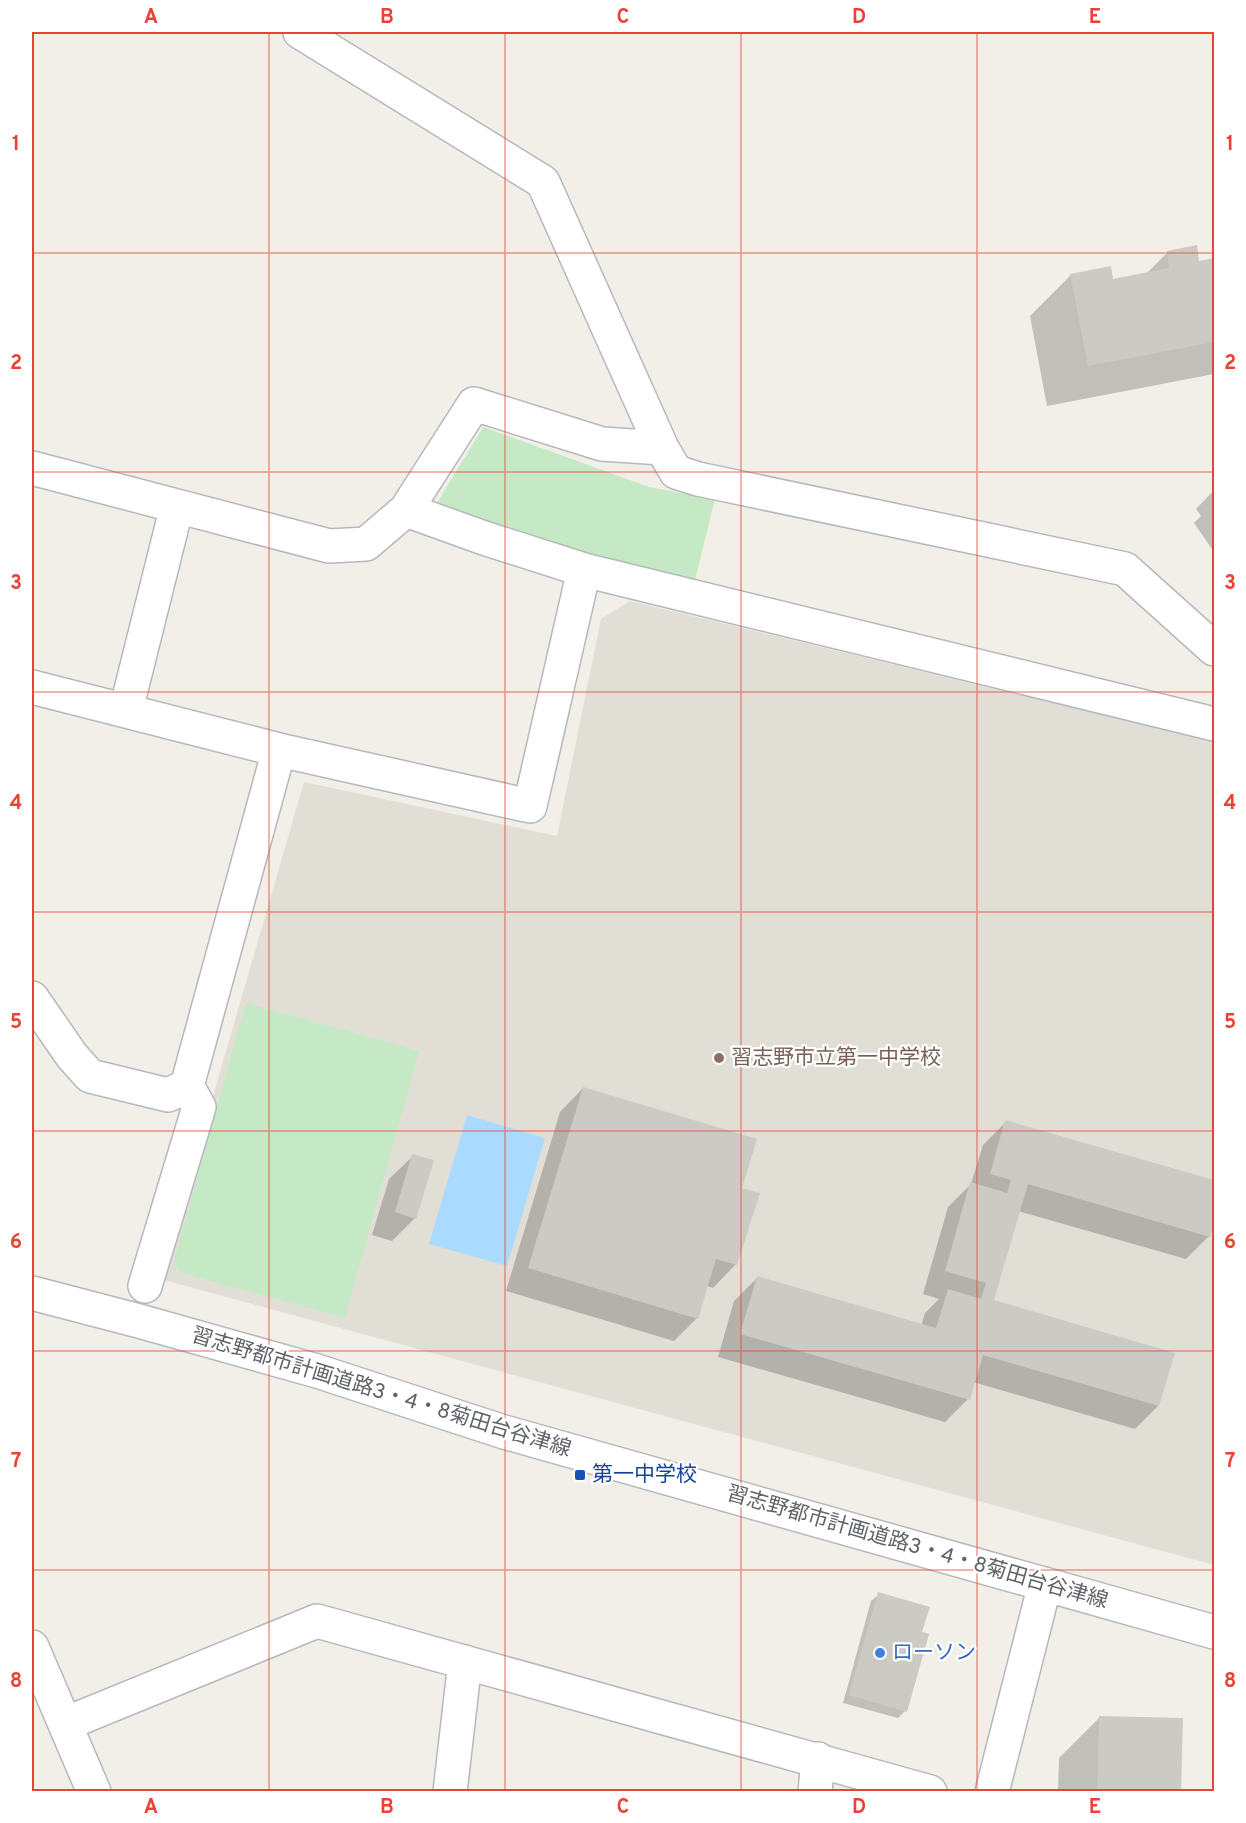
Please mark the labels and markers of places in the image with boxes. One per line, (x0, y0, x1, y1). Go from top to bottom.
place label: 習志野市立第一中学校 (731, 1045, 941, 1072)
marker: 習志野市立第一中学校 (712, 1051, 726, 1065)
place label: 第一中学校 (592, 1462, 697, 1489)
marker: 第一中学校 (573, 1468, 587, 1482)
place label: ローソン (892, 1640, 976, 1667)
marker: ローソン (873, 1646, 887, 1660)

